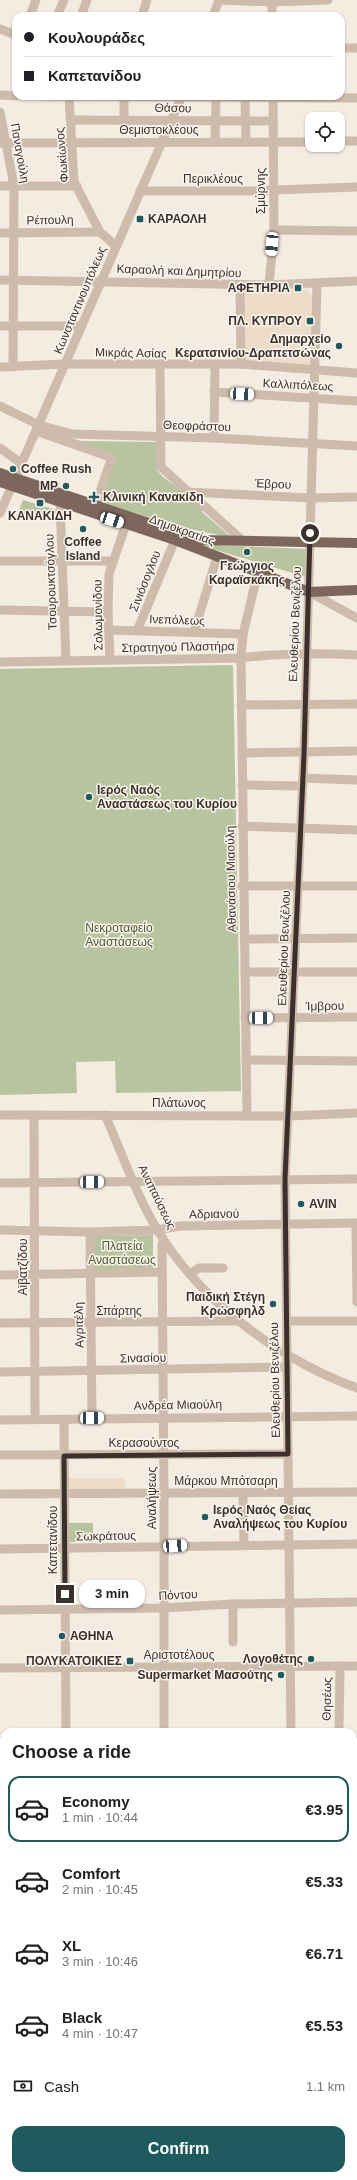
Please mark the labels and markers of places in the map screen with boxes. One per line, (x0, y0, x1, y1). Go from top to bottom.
place label: ΚΑΡΑΟΛΗ (148, 212, 206, 226)
marker: ΚΑΡΑΟΛΗ (135, 214, 145, 224)
place label: ΑΦΕΤΗΡΙΑ (228, 281, 290, 295)
marker: ΑΦΕΤΗΡΙΑ (293, 283, 303, 293)
place label: ΠΛ. ΚΥΠΡΟΥ (228, 314, 302, 328)
marker: ΠΛ. ΚΥΠΡΟΥ (305, 316, 315, 326)
place label: Δημαρχείο Κερατσινίου-Δραπετσώνας (175, 332, 331, 360)
marker: Δημαρχείο Κερατσινίου-Δραπετσώνας (334, 341, 344, 351)
place label: Coffee Rush (21, 462, 92, 476)
marker: Coffee Rush (8, 464, 18, 474)
place label: MP (40, 479, 58, 493)
marker: MP (61, 481, 71, 491)
place label: Κλινική Κανακίδη (103, 490, 204, 504)
marker: Κλινική Κανακίδη (88, 491, 100, 503)
marker: ΚΑΝΑΚΙΔΗ (35, 498, 45, 508)
place label: ΚΑΝΑΚΙΔΗ (8, 509, 72, 523)
marker: Coffee Island (78, 524, 88, 534)
place label: Coffee Island (64, 535, 102, 563)
marker: Γεώργιος Καραϊσκάκης (242, 547, 252, 557)
place label: Γεώργιος Καραϊσκάκης (209, 559, 285, 587)
place label: Ιερός Ναός Αναστάσεως του Κυρίου (97, 783, 237, 811)
marker: Ιερός Ναός Αναστάσεως του Κυρίου (84, 792, 94, 802)
place label: AVIN (309, 1197, 337, 1211)
marker: AVIN (296, 1199, 306, 1209)
place label: Παιδική Στέγη Κρώσφηλδ (186, 1290, 265, 1318)
marker: Παιδική Στέγη Κρώσφηλδ (268, 1299, 278, 1309)
place label: Ιερός Ναός Θείας Αναλήψεως του Κυρίου (213, 1503, 347, 1531)
marker: Ιερός Ναός Θείας Αναλήψεως του Κυρίου (200, 1512, 210, 1522)
place label: ΑΘΗΝΑ (70, 1629, 114, 1643)
marker: ΑΘΗΝΑ (57, 1631, 67, 1641)
place label: Λογοθέτης (243, 1652, 303, 1666)
place label: ΠΟΛΥΚΑΤΟΙΚΙΕΣ (26, 1654, 122, 1668)
marker: Λογοθέτης (306, 1654, 316, 1664)
marker: ΠΟΛΥΚΑΤΟΙΚΙΕΣ (125, 1656, 135, 1666)
place label: Supermarket Μασούτης (137, 1668, 273, 1682)
marker: Supermarket Μασούτης (276, 1670, 286, 1680)

